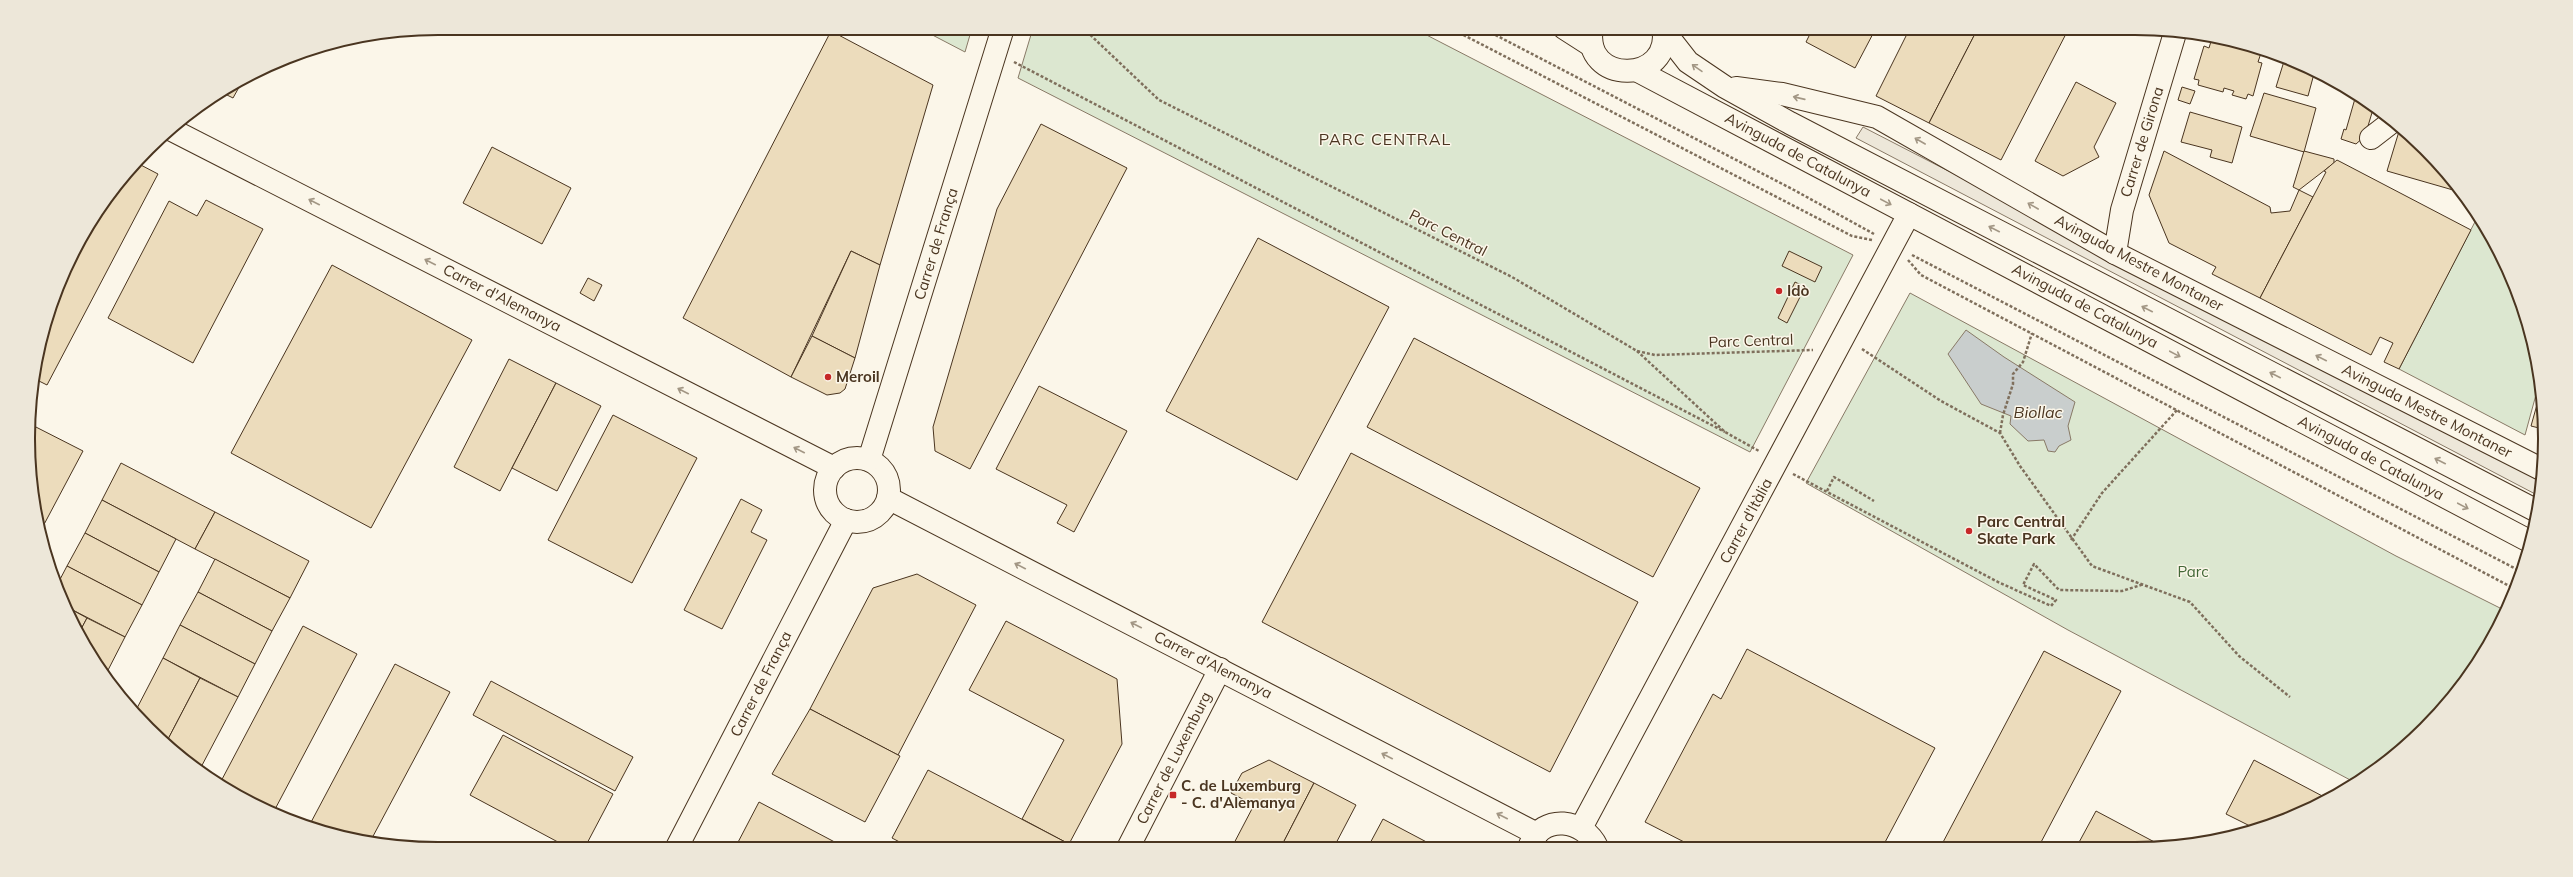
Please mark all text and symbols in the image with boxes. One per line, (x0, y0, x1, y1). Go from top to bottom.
one-way arrow (1691, 64, 1702, 72)
street label: Carrer de Girona (2116, 84, 2167, 199)
one-way arrow (1792, 94, 1805, 102)
street label: Avinguda de Catalunya (1722, 108, 1875, 201)
district label: PARC CENTRAL (1319, 129, 1451, 149)
one-way arrow (1914, 137, 1926, 145)
street label: Carrer de França (909, 186, 962, 302)
one-way arrow (309, 198, 321, 206)
one-way arrow (1880, 199, 1892, 206)
one-way arrow (2027, 202, 2039, 209)
street label: Parc Central (1406, 205, 1490, 260)
street label: Avinguda Mestre Montaner (2052, 210, 2227, 315)
one-way arrow (1989, 225, 2001, 233)
one-way arrow (425, 257, 437, 265)
street label: Avinguda de Catalunya (2009, 259, 2162, 352)
street label: Carrer d'Alemanya (440, 260, 565, 336)
place label: Idò (1787, 281, 1810, 300)
marker: Idò (1774, 286, 1784, 296)
one-way arrow (2141, 305, 2153, 312)
street label: Parc Central (1708, 330, 1794, 351)
one-way arrow (2169, 351, 2181, 358)
one-way arrow (2315, 354, 2327, 361)
street label: Avinguda Mestre Montaner (2339, 359, 2516, 462)
place label: Meroil (836, 367, 880, 386)
one-way arrow (2269, 371, 2281, 378)
marker: Meroil (823, 372, 833, 382)
one-way arrow (677, 387, 689, 394)
water label: Biollac (2014, 402, 2063, 422)
street label: Avinguda de Catalunya (2295, 411, 2448, 504)
one-way arrow (793, 446, 805, 453)
one-way arrow (2434, 457, 2446, 464)
street label: Carrer d'Itàlia (1715, 475, 1776, 567)
one-way arrow (2457, 503, 2469, 510)
place label: Parc Central Skate Park (1977, 512, 2065, 548)
marker: Parc Central Skate Park (1964, 526, 1974, 536)
one-way arrow (1014, 562, 1026, 569)
park label: Parc (2177, 562, 2209, 581)
one-way arrow (1130, 621, 1142, 628)
street label: Carrer d'Alemanya (1151, 627, 1276, 703)
street label: Carrer de França (726, 628, 795, 740)
street label: Carrer de Luxemburg (1132, 688, 1215, 827)
one-way arrow (1381, 751, 1393, 759)
place label: C. de Luxemburg - C. d'Alemanya (1181, 776, 1301, 812)
marker: C. de Luxemburg - C. d'Alemanya (1168, 790, 1178, 800)
one-way arrow (1497, 811, 1509, 819)

